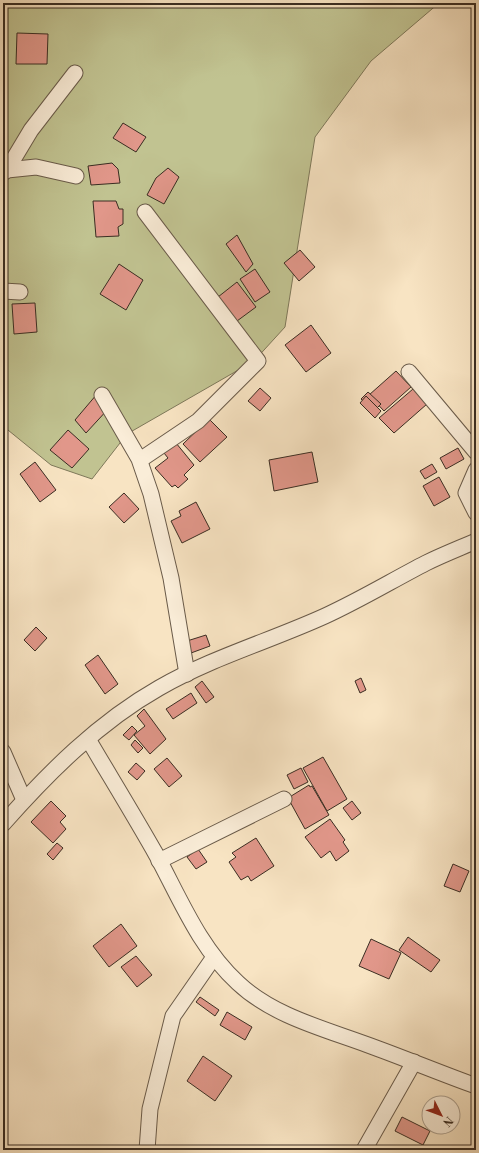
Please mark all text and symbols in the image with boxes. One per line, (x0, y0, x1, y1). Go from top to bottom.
north arrow (421, 1095, 461, 1135)
text: N (439, 1113, 456, 1129)

